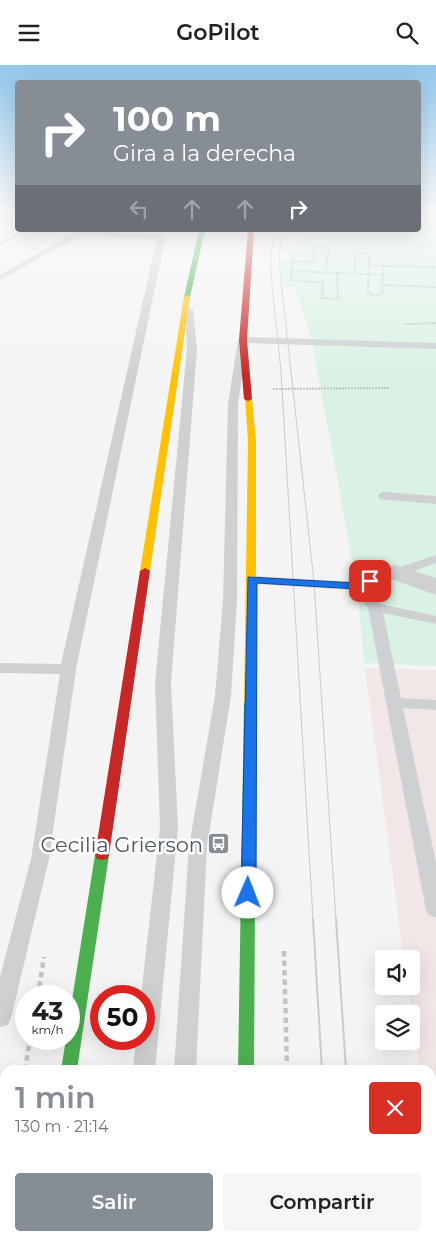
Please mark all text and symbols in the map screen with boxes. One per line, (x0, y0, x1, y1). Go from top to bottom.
icon: menu (15, 19, 43, 47)
text: GoPilot (176, 19, 260, 46)
icon: search (393, 19, 421, 47)
text: 100 m (113, 97, 221, 140)
icon: right (30, 100, 95, 165)
text: Gira a la derecha (113, 140, 296, 167)
icon: left (125, 195, 153, 223)
icon: ahead (178, 195, 206, 223)
icon: ahead (231, 195, 259, 223)
icon: right (284, 195, 312, 223)
pin (349, 560, 391, 602)
icon: arrive (356, 567, 384, 595)
place label: Cecilia Grierson (41, 832, 203, 857)
bus stop icon: Cecilia Grierson (207, 832, 231, 856)
position arrow (221, 866, 273, 918)
map controls (375, 950, 420, 1050)
button: sound (375, 950, 420, 995)
speed limit sign: 50 (90, 985, 155, 1050)
text: 43 (32, 996, 63, 1026)
button: layers (375, 1005, 420, 1050)
text: km/h (31, 1022, 64, 1037)
text: 1 min (15, 1079, 96, 1116)
button: close (369, 1082, 421, 1134)
text: 130 m · 21:14 (15, 1117, 109, 1136)
button: Salir (15, 1173, 213, 1231)
button: Compartir (223, 1173, 421, 1231)

